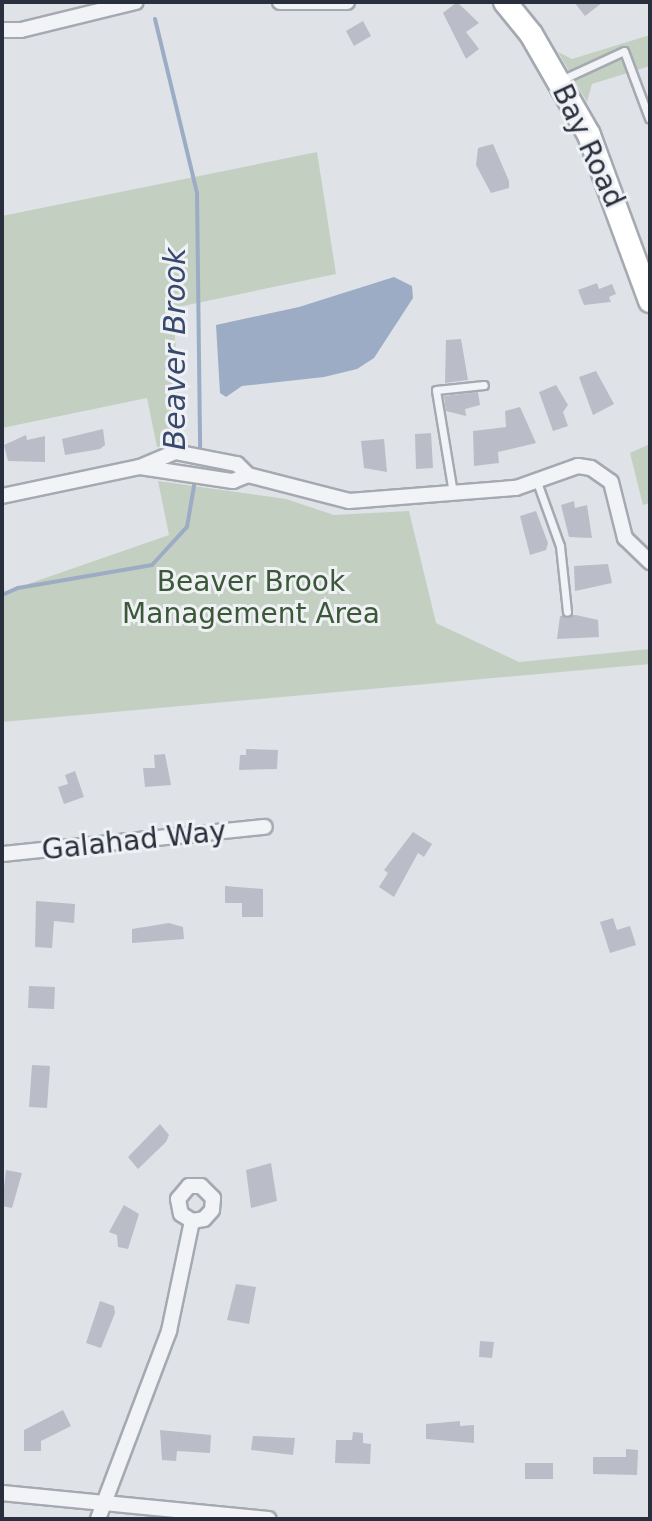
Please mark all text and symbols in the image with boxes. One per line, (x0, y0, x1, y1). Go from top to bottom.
street label: Bay Road (545, 79, 631, 213)
water label: Beaver Brook (157, 248, 193, 450)
park label: Beaver Brook Management Area (122, 565, 380, 631)
street label: Galahad Way (40, 815, 228, 867)

